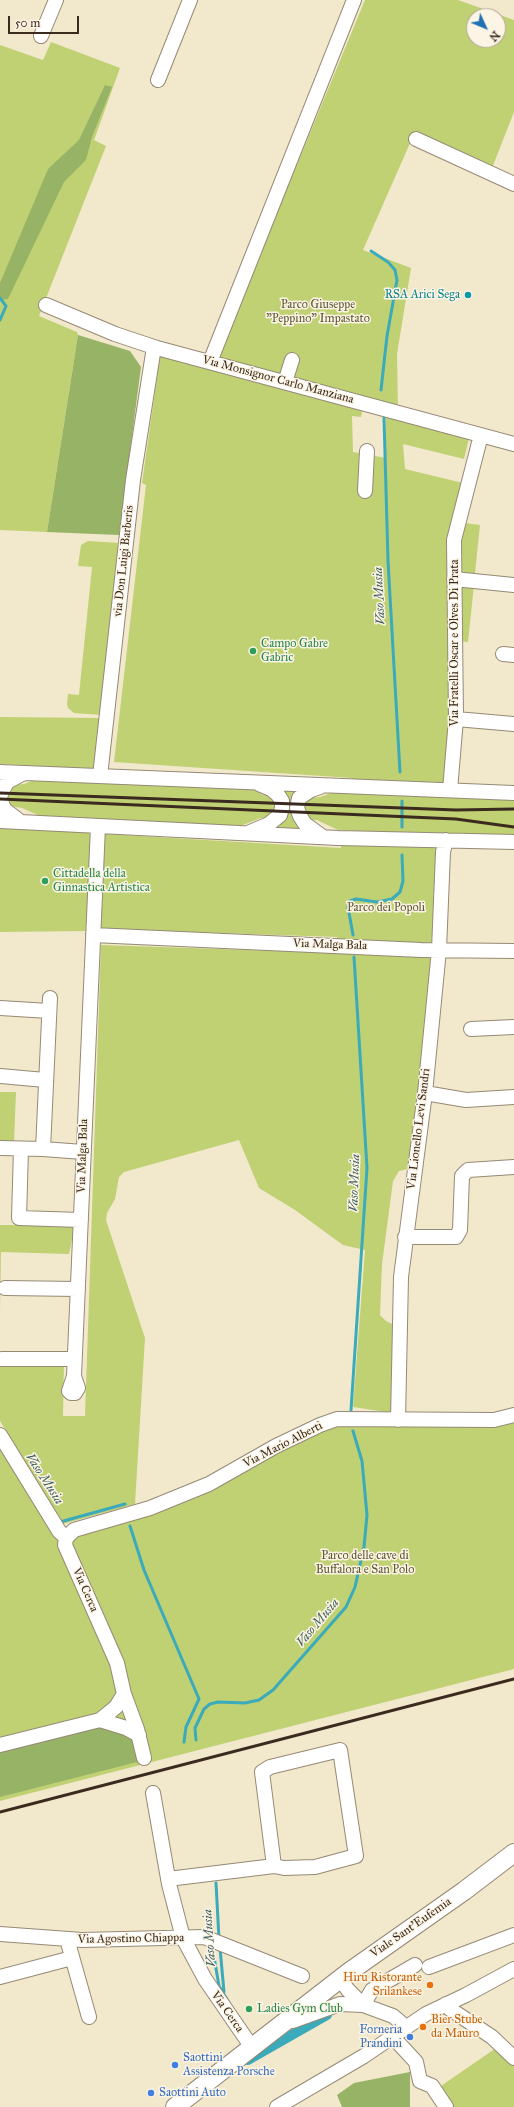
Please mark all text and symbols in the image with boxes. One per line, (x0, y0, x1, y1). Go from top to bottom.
scale bar (10, 8, 81, 34)
north arrow (466, 8, 506, 48)
text: 50 m (15, 16, 40, 30)
text: N (486, 28, 502, 44)
place label: RSA Arici Sega (385, 288, 460, 302)
marker: RSA Arici Sega (463, 290, 473, 300)
park label: Parco Giuseppe "Peppino" Impastato (266, 298, 370, 326)
street label: Via Monsignor Carlo Manziana (201, 353, 355, 407)
street label: via Don Luigi Barberis (111, 505, 137, 617)
street label: Via Fratelli Oscar e Olves Di Prata (448, 559, 462, 727)
water label: Vaso Musia (371, 567, 389, 625)
place label: Campo Gabre Gabric (261, 637, 328, 665)
marker: Campo Gabre Gabric (248, 646, 258, 656)
place label: Cittadella della Ginnastica Artistica (53, 867, 150, 895)
marker: Cittadella della Ginnastica Artistica (40, 876, 50, 886)
park label: Parco dei Popoli (347, 901, 425, 915)
street label: Via Malga Bala (293, 937, 367, 953)
street label: Via Lionello Levi Sandri (404, 1068, 434, 1190)
street label: Via Malga Bala (75, 1119, 91, 1193)
water label: Vaso Musia (346, 1154, 364, 1212)
street label: Via Mario Alberti (241, 1419, 325, 1471)
water label: Vaso Musia (22, 1450, 66, 1508)
park label: Parco delle cave di Buffalora e San Polo (316, 1549, 414, 1577)
street label: Via Cerca (69, 1566, 101, 1614)
water label: Vaso Musia (293, 1596, 343, 1650)
street label: Viale Sant'Eufemia (368, 1895, 454, 1961)
water label: Vaso Musia (200, 1909, 220, 1967)
street label: Via Agostino Chiappa (78, 1931, 184, 1947)
place label: Hiru Ristorante Srilankese (343, 1971, 422, 1999)
marker: Hiru Ristorante Srilankese (425, 1980, 435, 1990)
street label: Via Cerca (208, 1989, 246, 2035)
place label: Ladies Gym Club (257, 2002, 343, 2016)
marker: Ladies Gym Club (244, 2004, 254, 2014)
place label: Bier Stube da Mauro (431, 2013, 483, 2041)
marker: Bier Stube da Mauro (418, 2022, 428, 2032)
place label: Forneria Prandini (359, 2023, 402, 2051)
marker: Forneria Prandini (405, 2032, 415, 2042)
place label: Saottini Assistenza Porsche (183, 2051, 275, 2079)
marker: Saottini Assistenza Porsche (170, 2060, 180, 2070)
place label: Saottini Auto (159, 2086, 226, 2100)
marker: Saottini Auto (146, 2088, 156, 2098)

